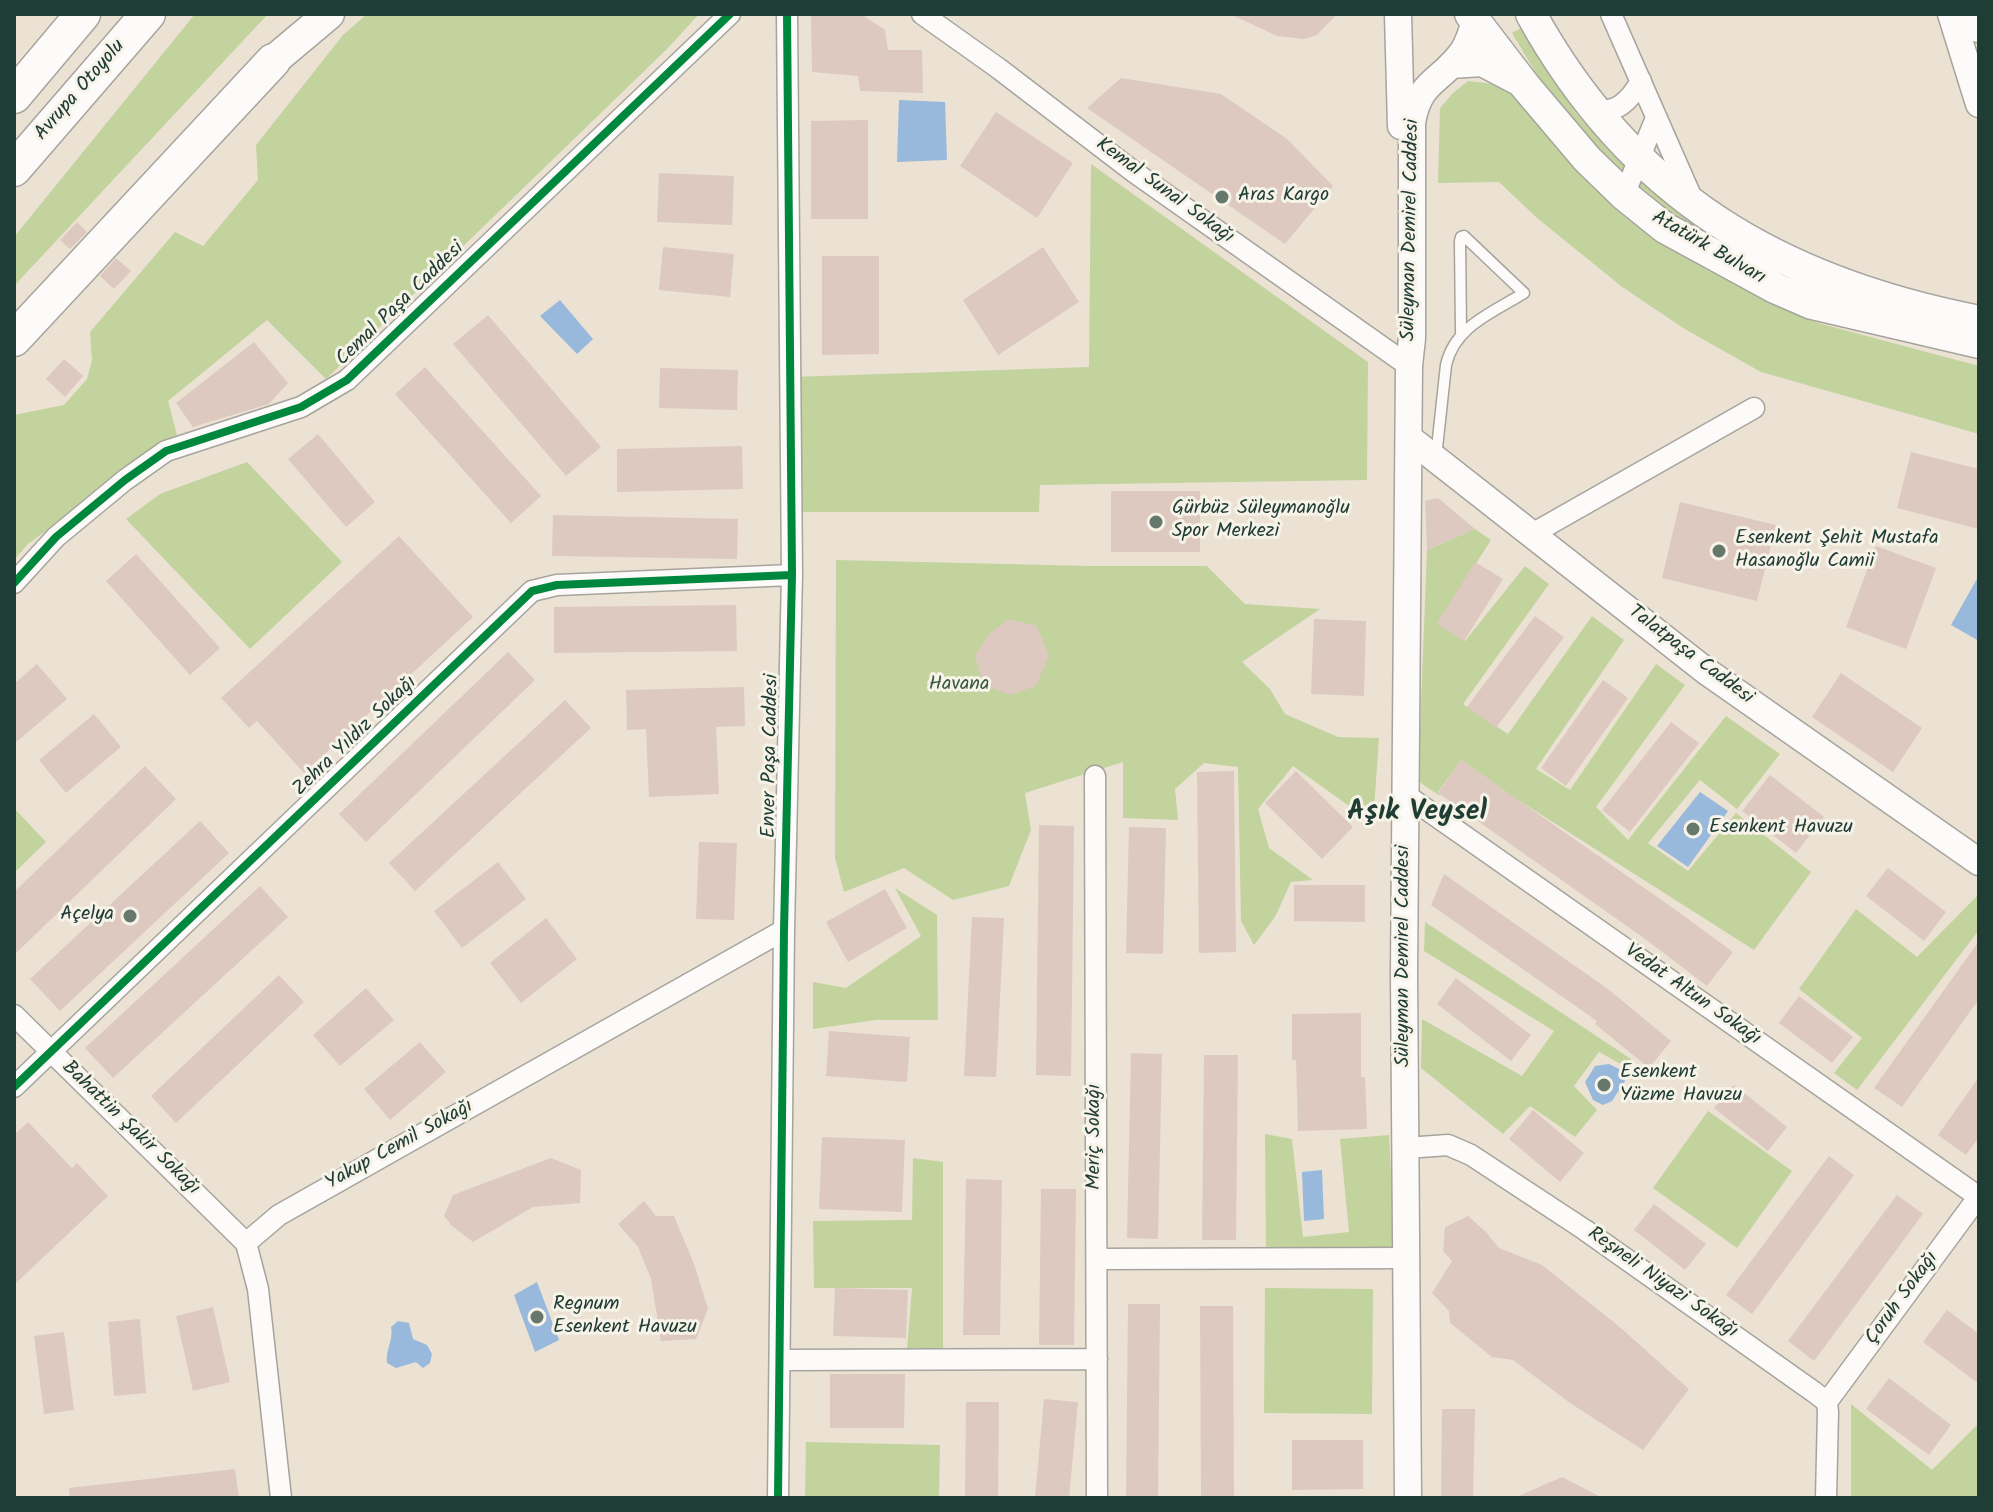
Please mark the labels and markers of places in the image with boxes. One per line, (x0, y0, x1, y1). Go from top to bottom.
place label: Aras Kargo (1238, 185, 1329, 209)
marker: Aras Kargo (1213, 188, 1231, 206)
place label: Gürbüz Süleymanoğlu Spor Merkezi (1172, 498, 1350, 545)
marker: Gürbüz Süleymanoğlu Spor Merkezi (1147, 513, 1165, 531)
place label: Esenkent Şehit Mustafa Hasanoğlu Camii (1735, 528, 1939, 575)
marker: Esenkent Şehit Mustafa Hasanoğlu Camii (1710, 542, 1728, 560)
place label: Esenkent Havuzu (1709, 817, 1853, 841)
marker: Esenkent Havuzu (1684, 820, 1702, 838)
place label: Açelya (60, 904, 114, 928)
marker: Açelya (121, 907, 139, 925)
place label: Esenkent Yüzme Havuzu (1620, 1062, 1742, 1109)
marker: Esenkent Yüzme Havuzu (1595, 1076, 1613, 1094)
place label: Regnum Esenkent Havuzu (553, 1294, 697, 1341)
marker: Regnum Esenkent Havuzu (528, 1308, 546, 1326)

